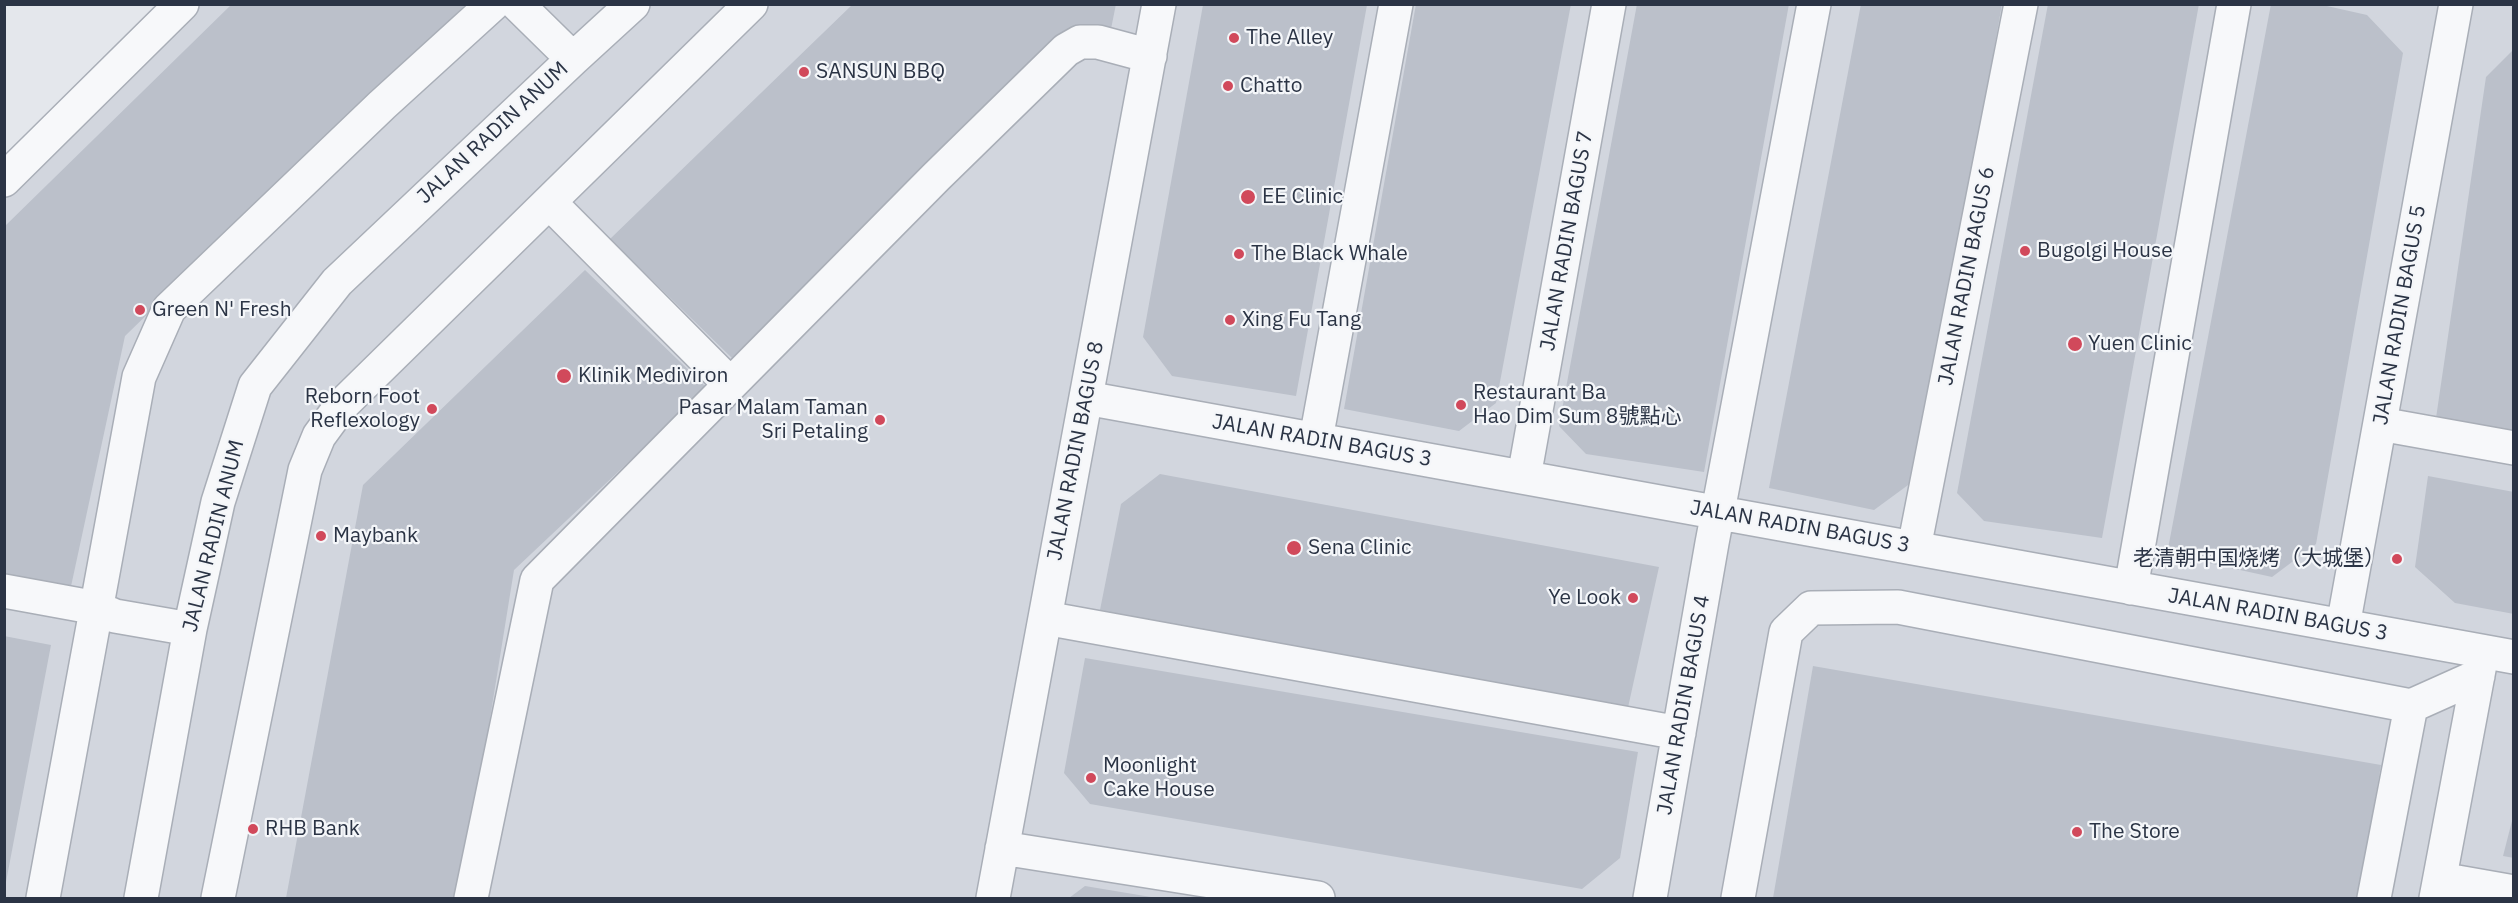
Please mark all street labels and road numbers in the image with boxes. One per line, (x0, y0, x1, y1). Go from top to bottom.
street label: JALAN RADIN ANUM (412, 57, 574, 209)
street label: JALAN RADIN BAGUS 7 (1535, 129, 1599, 353)
street label: JALAN RADIN BAGUS 6 (1933, 164, 2001, 388)
street label: JALAN RADIN BAGUS 5 (2368, 203, 2432, 427)
street label: JALAN RADIN BAGUS 8 (1042, 339, 1110, 563)
street label: JALAN RADIN BAGUS 3 (1210, 409, 1434, 473)
street label: JALAN RADIN ANUM (178, 437, 250, 635)
street label: JALAN RADIN BAGUS 3 (1688, 495, 1912, 559)
street label: JALAN RADIN BAGUS 3 (2166, 583, 2390, 647)
street label: JALAN RADIN BAGUS 4 (1652, 593, 1716, 817)

